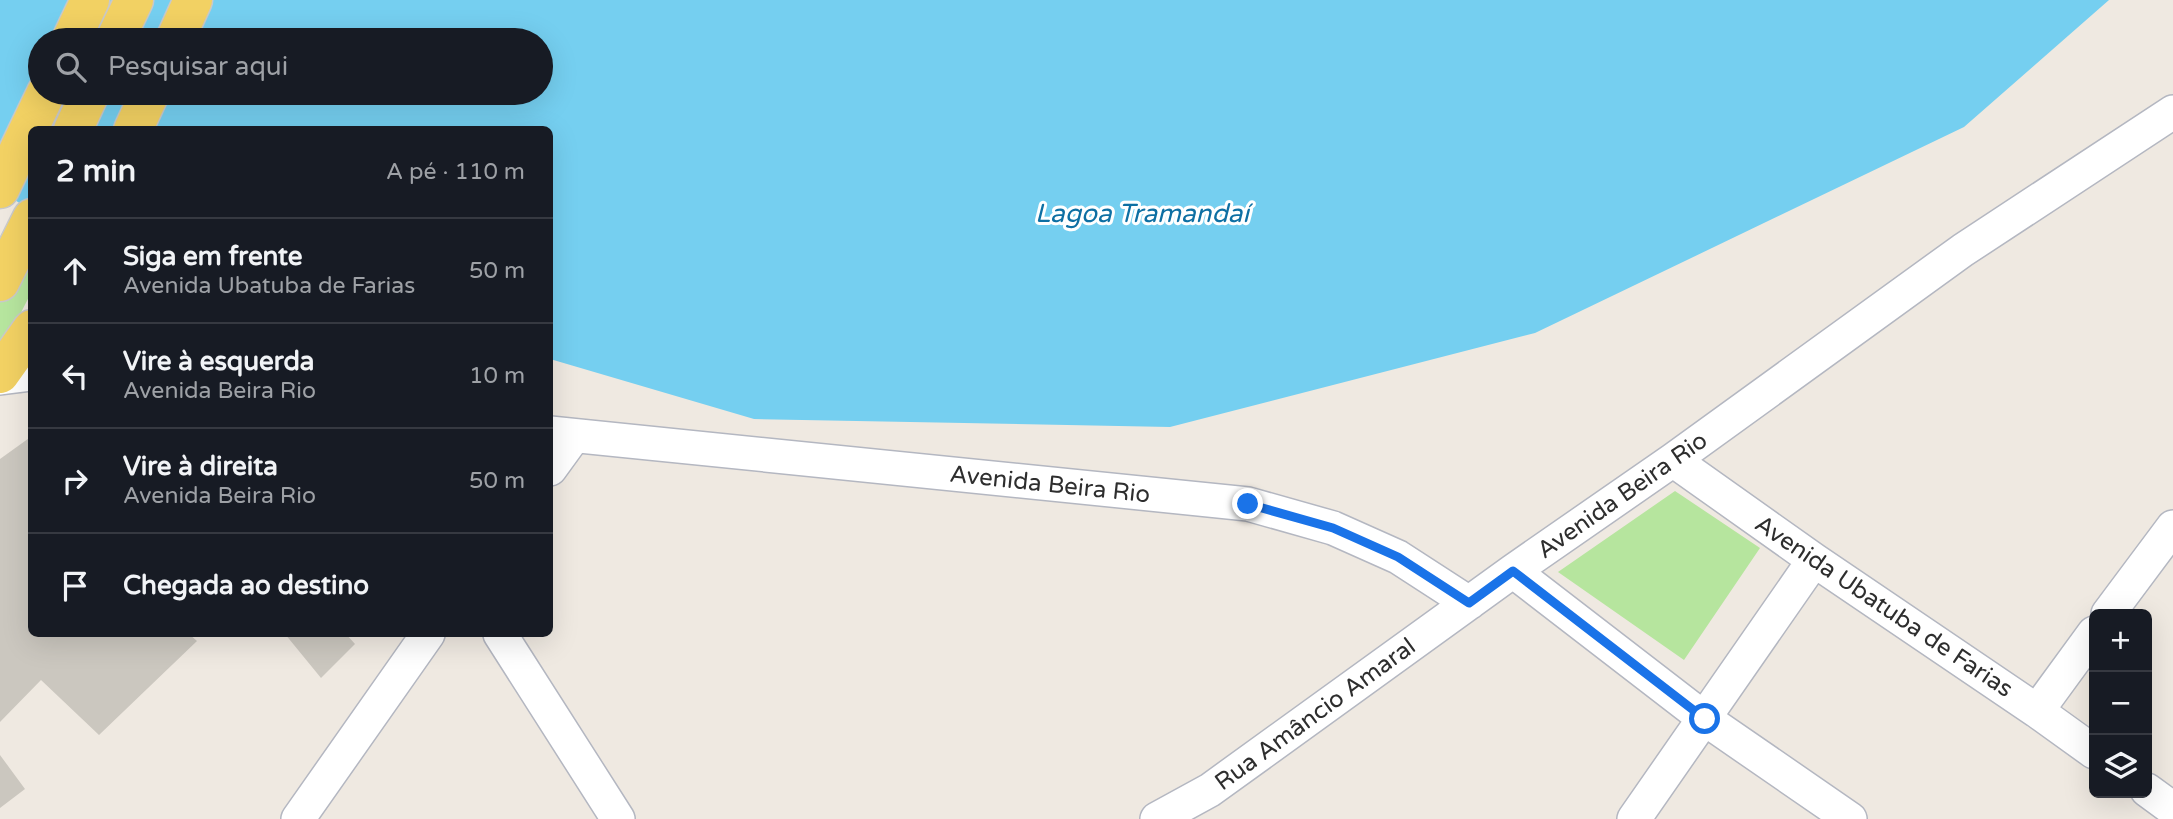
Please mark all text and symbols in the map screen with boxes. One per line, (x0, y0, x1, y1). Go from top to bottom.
search box (28, 28, 553, 105)
icon: search (52, 48, 90, 86)
text: Pesquisar aqui (108, 51, 288, 82)
text: 2 min (56, 153, 136, 190)
text: A pé · 110 m (386, 158, 525, 186)
water label: Lagoa Tramandaí (1035, 198, 1253, 229)
text: Siga em frente (123, 241, 303, 272)
icon: ahead (56, 252, 94, 290)
text: 50 m (469, 257, 525, 285)
text: Avenida Ubatuba de Farias (123, 272, 415, 300)
text: Vire à esquerda (123, 346, 314, 377)
icon: left (56, 357, 94, 395)
text: 10 m (469, 362, 525, 390)
text: Avenida Beira Rio (123, 377, 316, 405)
street label: Avenida Beira Rio (1532, 426, 1713, 565)
text: Vire à direita (123, 451, 278, 482)
street label: Avenida Beira Rio (948, 460, 1152, 509)
icon: right (56, 462, 94, 500)
text: 50 m (469, 467, 525, 495)
text: Avenida Beira Rio (123, 482, 316, 510)
route end (1232, 488, 1263, 519)
street label: Avenida Ubatuba de Farias (1749, 509, 2018, 704)
icon: arrive (56, 567, 94, 605)
text: Chegada ao destino (123, 570, 369, 601)
map controls (2089, 609, 2152, 798)
button: + (2089, 609, 2152, 672)
street label: Rua Amâncio Amaral (1209, 632, 1421, 797)
button: − (2089, 672, 2152, 735)
route start (1689, 703, 1720, 734)
button: layers (2089, 735, 2152, 798)

